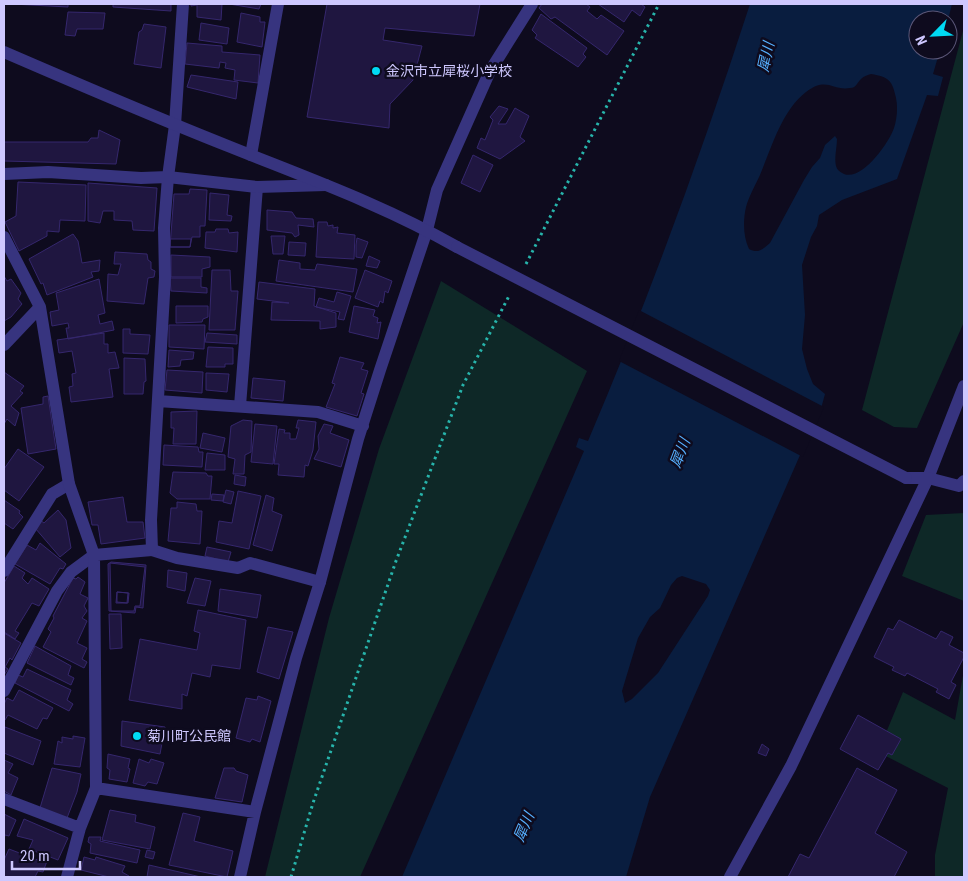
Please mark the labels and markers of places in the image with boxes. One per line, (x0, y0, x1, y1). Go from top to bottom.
place label: 金沢市立犀桜小学校 (386, 63, 512, 79)
marker: 金沢市立犀桜小学校 (370, 65, 382, 77)
place label: 菊川町公民館 (147, 728, 231, 744)
marker: 菊川町公民館 (131, 730, 143, 742)

